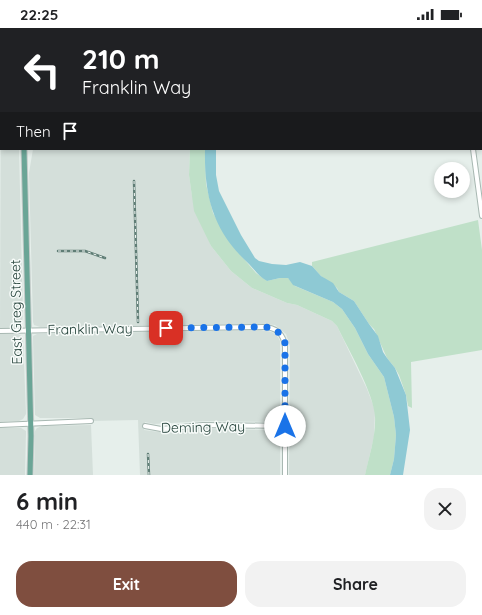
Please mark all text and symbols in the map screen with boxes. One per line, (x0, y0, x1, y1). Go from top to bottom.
text: 22:25 (20, 5, 58, 24)
text: 210 m (82, 41, 160, 76)
icon: left (16, 44, 68, 96)
text: Franklin Way (82, 76, 191, 99)
icon: arrive (59, 120, 81, 142)
text: Then (16, 122, 51, 141)
map controls (434, 162, 470, 198)
button: sound (434, 162, 470, 198)
street label: East Greg Street (6, 259, 26, 365)
pin (149, 311, 183, 345)
icon: arrive (155, 317, 177, 339)
street label: Franklin Way (47, 319, 133, 339)
position arrow (264, 405, 306, 447)
street label: Deming Way (161, 417, 245, 437)
text: 6 min (16, 486, 78, 516)
button: close (424, 488, 466, 530)
text: 440 m · 22:31 (16, 516, 91, 532)
button: Exit (16, 561, 237, 607)
button: Share (245, 561, 466, 607)

